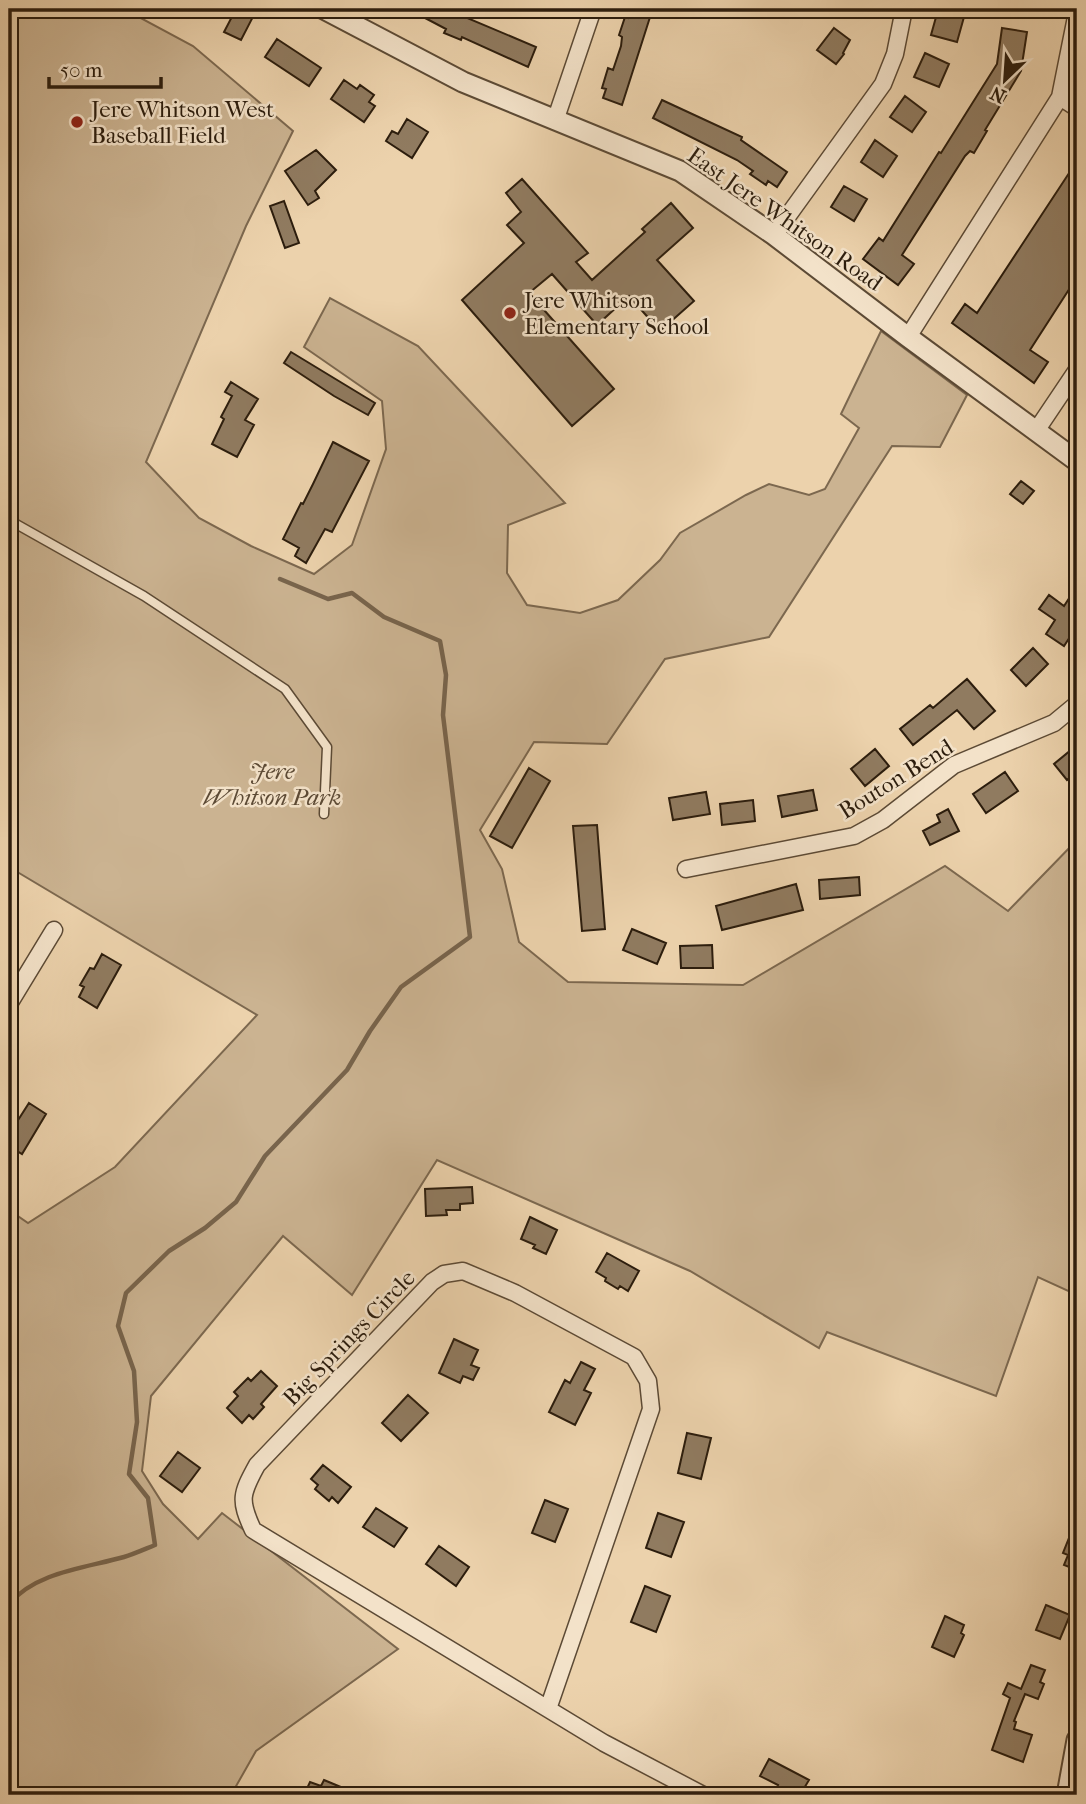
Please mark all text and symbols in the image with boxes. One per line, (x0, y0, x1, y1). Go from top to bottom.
scale bar (49, 46, 161, 90)
north arrow (970, 46, 1040, 116)
text: 50 m (60, 58, 103, 82)
text: N (987, 81, 1009, 108)
place label: Jere Whitson West Baseball Field (89, 96, 274, 149)
marker: Jere Whitson West Baseball Field (69, 114, 85, 130)
street label: East Jere Whitson Road (682, 142, 888, 297)
place label: Jere Whitson Elementary School (522, 287, 710, 340)
marker: Jere Whitson Elementary School (502, 305, 518, 321)
street label: Bouton Bend (834, 733, 958, 825)
park label: Jere Whitson Park (203, 758, 341, 811)
street label: Big Springs Circle (277, 1265, 421, 1411)

